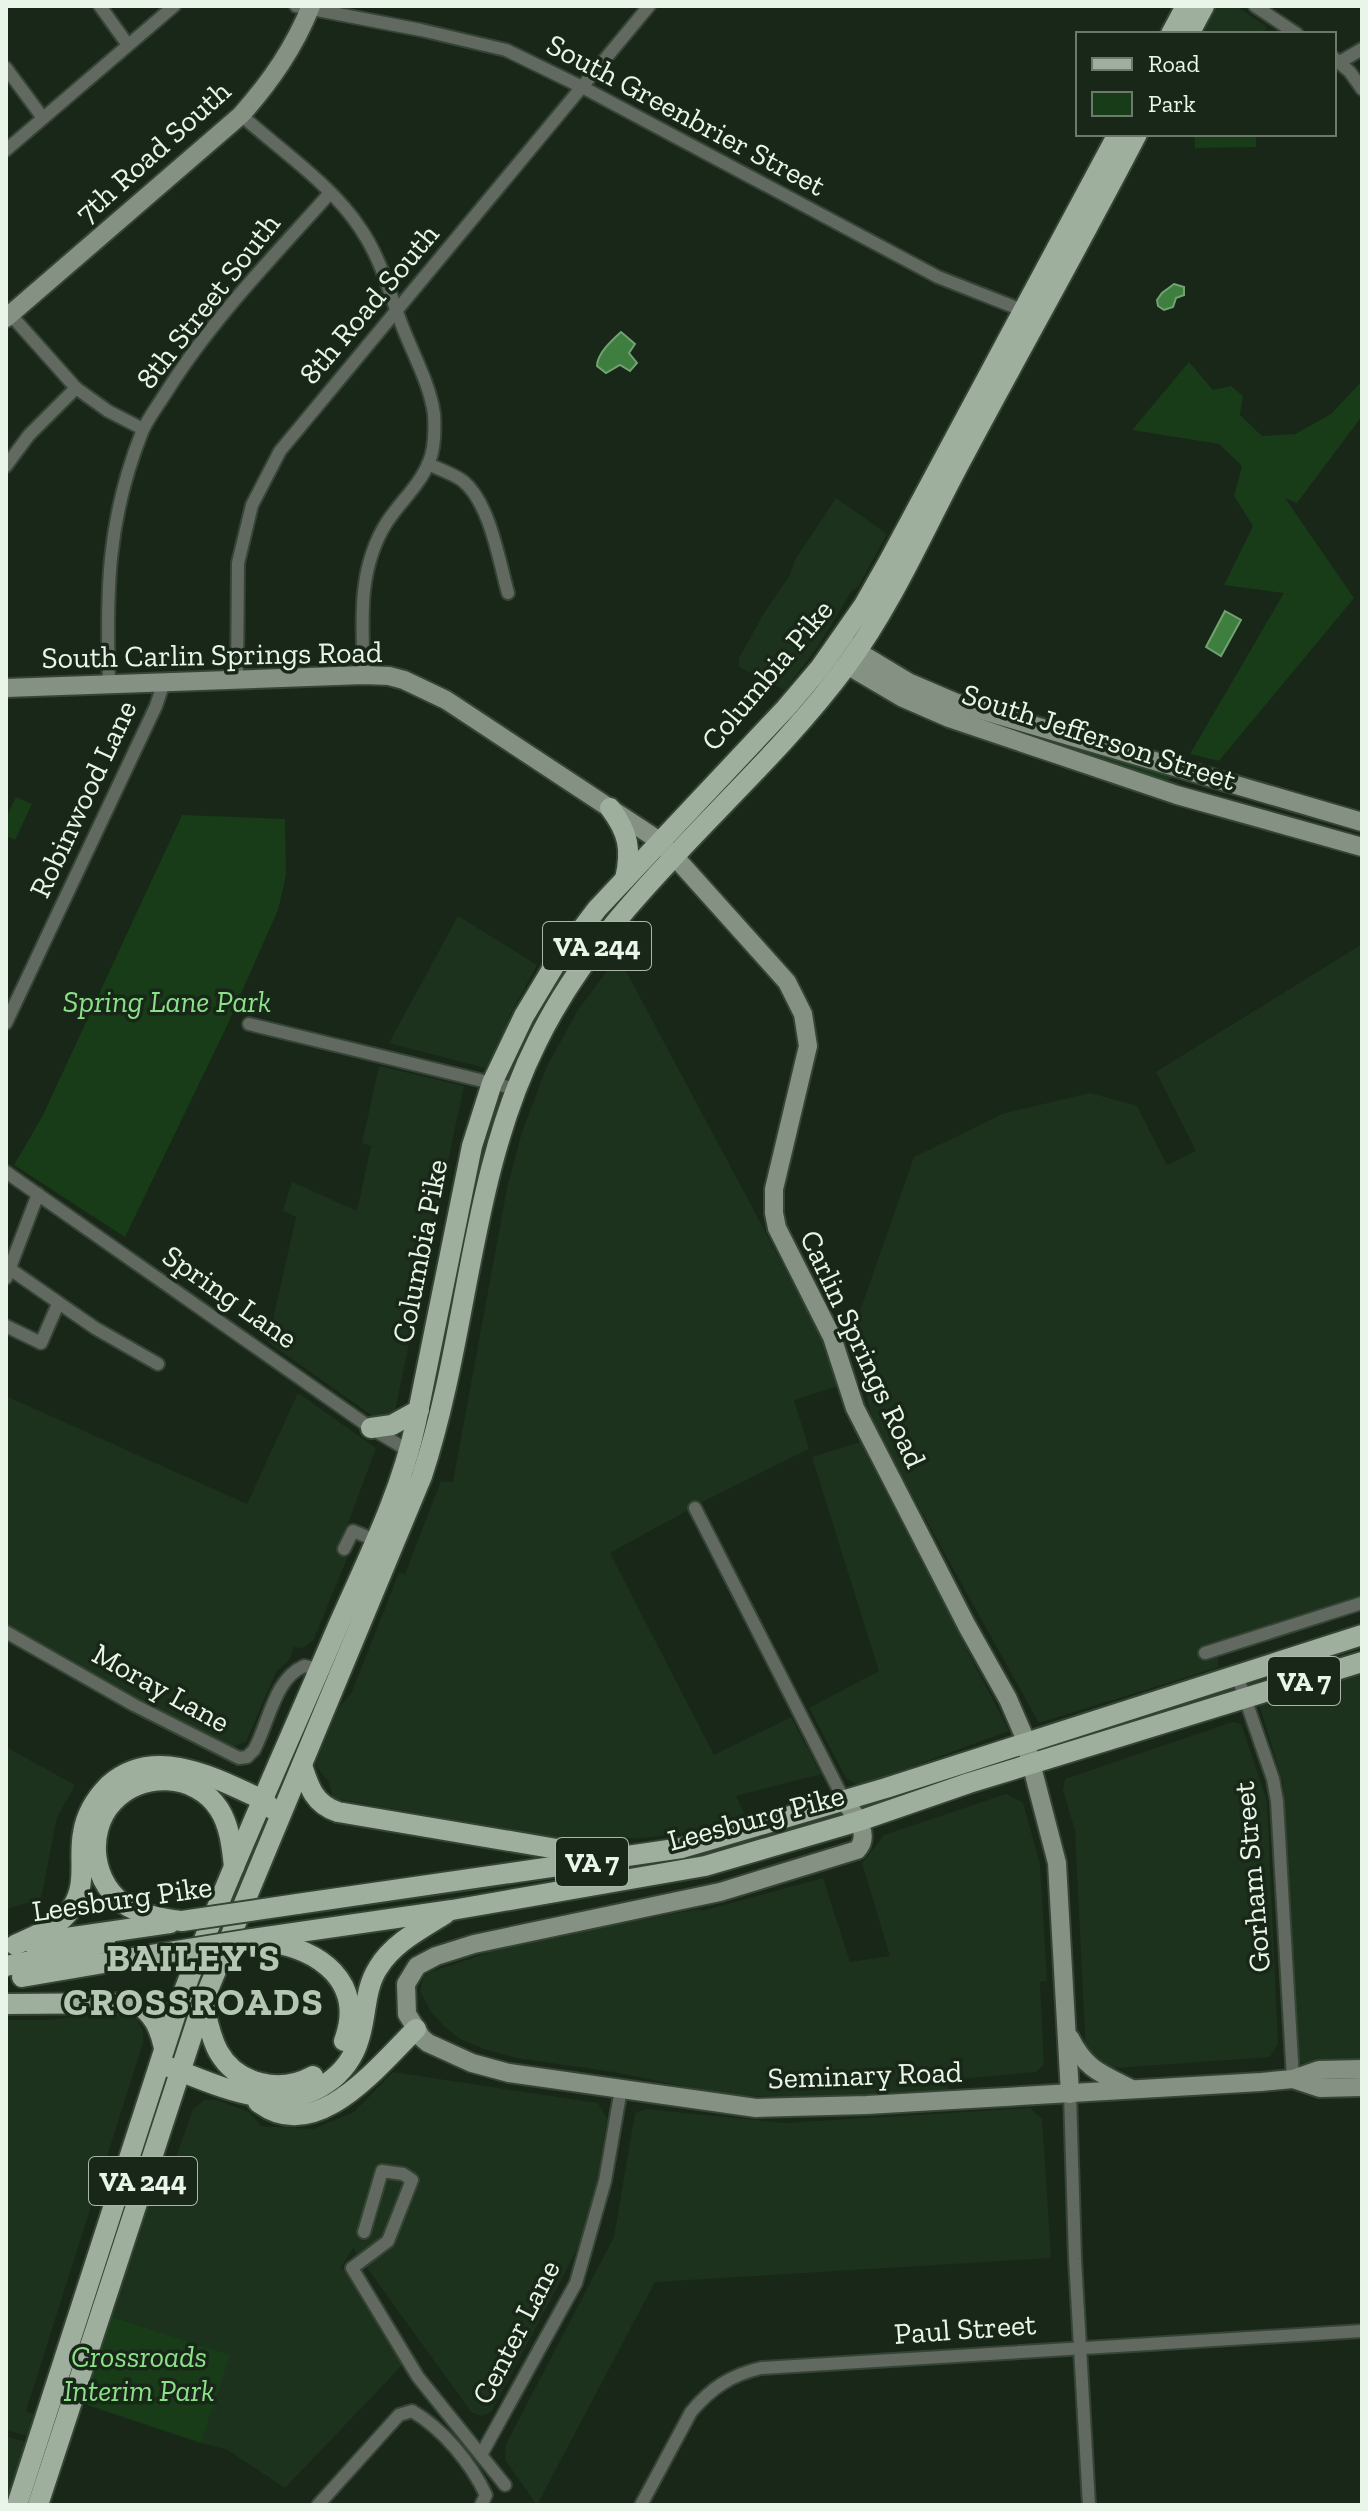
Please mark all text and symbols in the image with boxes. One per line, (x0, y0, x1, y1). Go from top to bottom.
street label: South Greenbrier Street (540, 26, 832, 204)
legend (1076, 32, 1336, 136)
text: Road (1148, 49, 1200, 78)
street label: 7th Road South (68, 73, 238, 231)
text: Park (1148, 89, 1196, 118)
street label: 8th Street South (128, 206, 288, 396)
street label: 8th Road South (292, 216, 447, 391)
street label: Columbia Pike (693, 592, 841, 758)
street label: South Carlin Springs Road (41, 634, 383, 676)
street label: South Jefferson Street (958, 676, 1240, 798)
street label: Robinwood Lane (22, 695, 144, 903)
road number: VA 244 (543, 922, 651, 970)
park label: Spring Lane Park (63, 984, 271, 1020)
street label: Columbia Pike (385, 1156, 455, 1346)
street label: Carlin Springs Road (792, 1224, 934, 1474)
street label: Spring Lane (156, 1237, 304, 1357)
street label: Moray Lane (86, 1636, 236, 1740)
road number: VA 7 (1268, 1657, 1340, 1705)
street label: Leesburg Pike (664, 1777, 848, 1859)
street label: Gorham Street (1226, 1780, 1278, 1974)
road number: VA 7 (556, 1838, 628, 1886)
street label: Leesburg Pike (30, 1869, 214, 1929)
district label: BAILEY'S CROSSROADS (63, 1935, 325, 2025)
street label: Seminary Road (767, 2054, 963, 2096)
road number: VA 244 (89, 2157, 197, 2205)
street label: Center Lane (464, 2254, 568, 2410)
street label: Paul Street (893, 2306, 1037, 2352)
park label: Crossroads Interim Park (64, 2339, 214, 2409)

